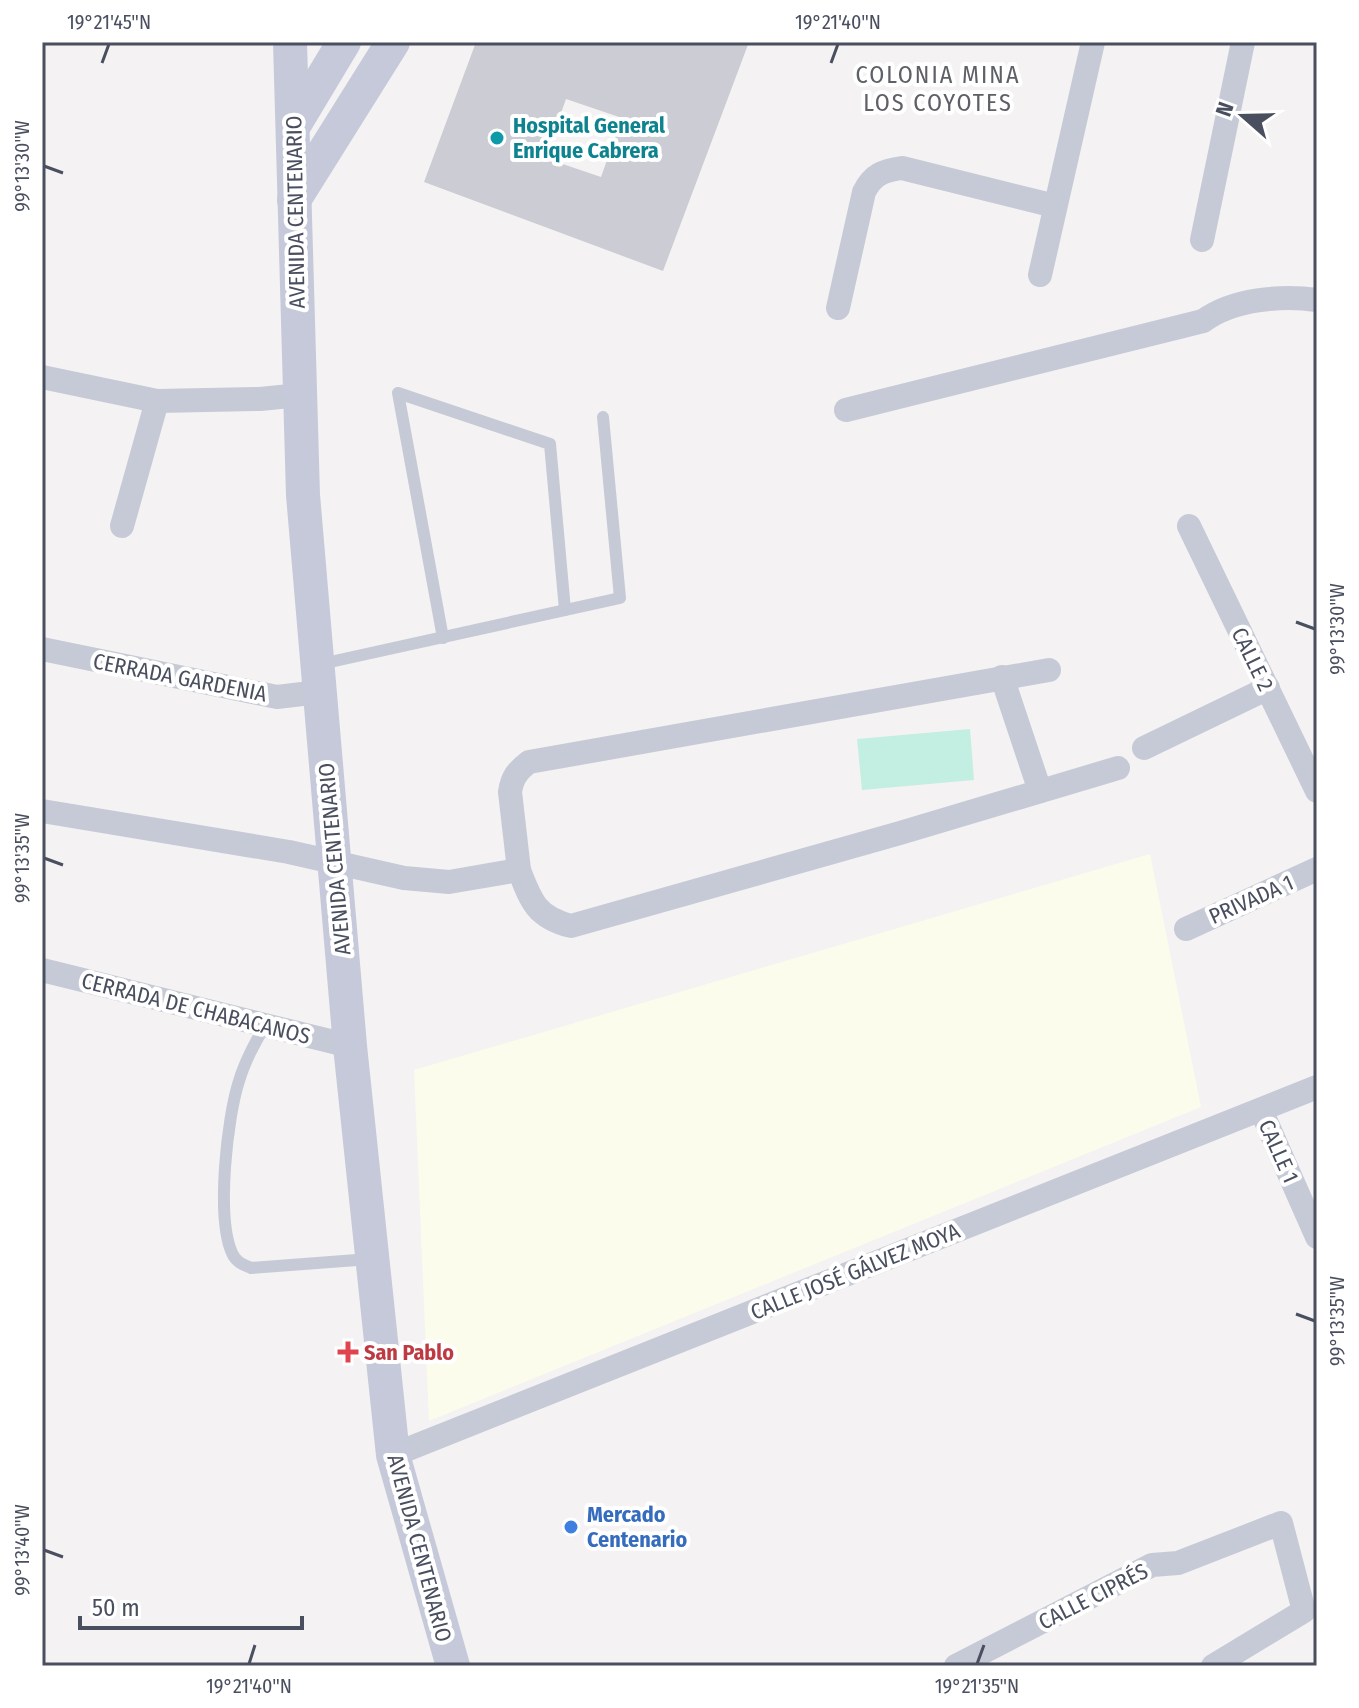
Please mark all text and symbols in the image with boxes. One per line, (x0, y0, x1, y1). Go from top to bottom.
text: 19°21'45"N (67, 10, 151, 34)
text: 19°21'40"N (795, 10, 881, 34)
district label: COLONIA MINA LOS COYOTES (855, 61, 1021, 117)
north arrow (1203, 76, 1283, 156)
text: N (1210, 99, 1240, 120)
place label: Hospital General Enrique Cabrera (513, 112, 666, 164)
street label: AVENIDA CENTENARIO (280, 115, 311, 309)
text: 99°13'30"W (10, 120, 34, 212)
marker: Hospital General Enrique Cabrera (488, 129, 506, 147)
text: 99°13'30"W (1325, 583, 1349, 675)
street label: CALLE 2 (1226, 623, 1279, 695)
street label: CERRADA GARDENIA (91, 647, 269, 708)
street label: AVENIDA CENTENARIO (313, 762, 356, 956)
text: 99°13'35"W (10, 813, 34, 903)
street label: PRIVADA 1 (1205, 869, 1298, 930)
street label: CERRADA DE CHABACANOS (79, 967, 313, 1050)
street label: CALLE 1 (1253, 1115, 1304, 1187)
street label: CALLE JOSÉ GÁLVEZ MOYA (747, 1217, 964, 1326)
text: 99°13'35"W (1325, 1276, 1349, 1366)
place label: San Pablo (364, 1339, 454, 1366)
marker: San Pablo (339, 1343, 357, 1361)
street label: AVENIDA CENTENARIO (381, 1451, 458, 1645)
place label: Mercado Centenario (587, 1501, 687, 1553)
text: 99°13'40"W (10, 1504, 34, 1596)
marker: Mercado Centenario (562, 1518, 580, 1536)
street label: CALLE CIPRÉS (1034, 1557, 1153, 1636)
scale bar (80, 1580, 302, 1630)
text: 50 m (92, 1594, 140, 1622)
text: 19°21'40"N (206, 1674, 292, 1698)
text: 19°21'35"N (935, 1674, 1019, 1698)

